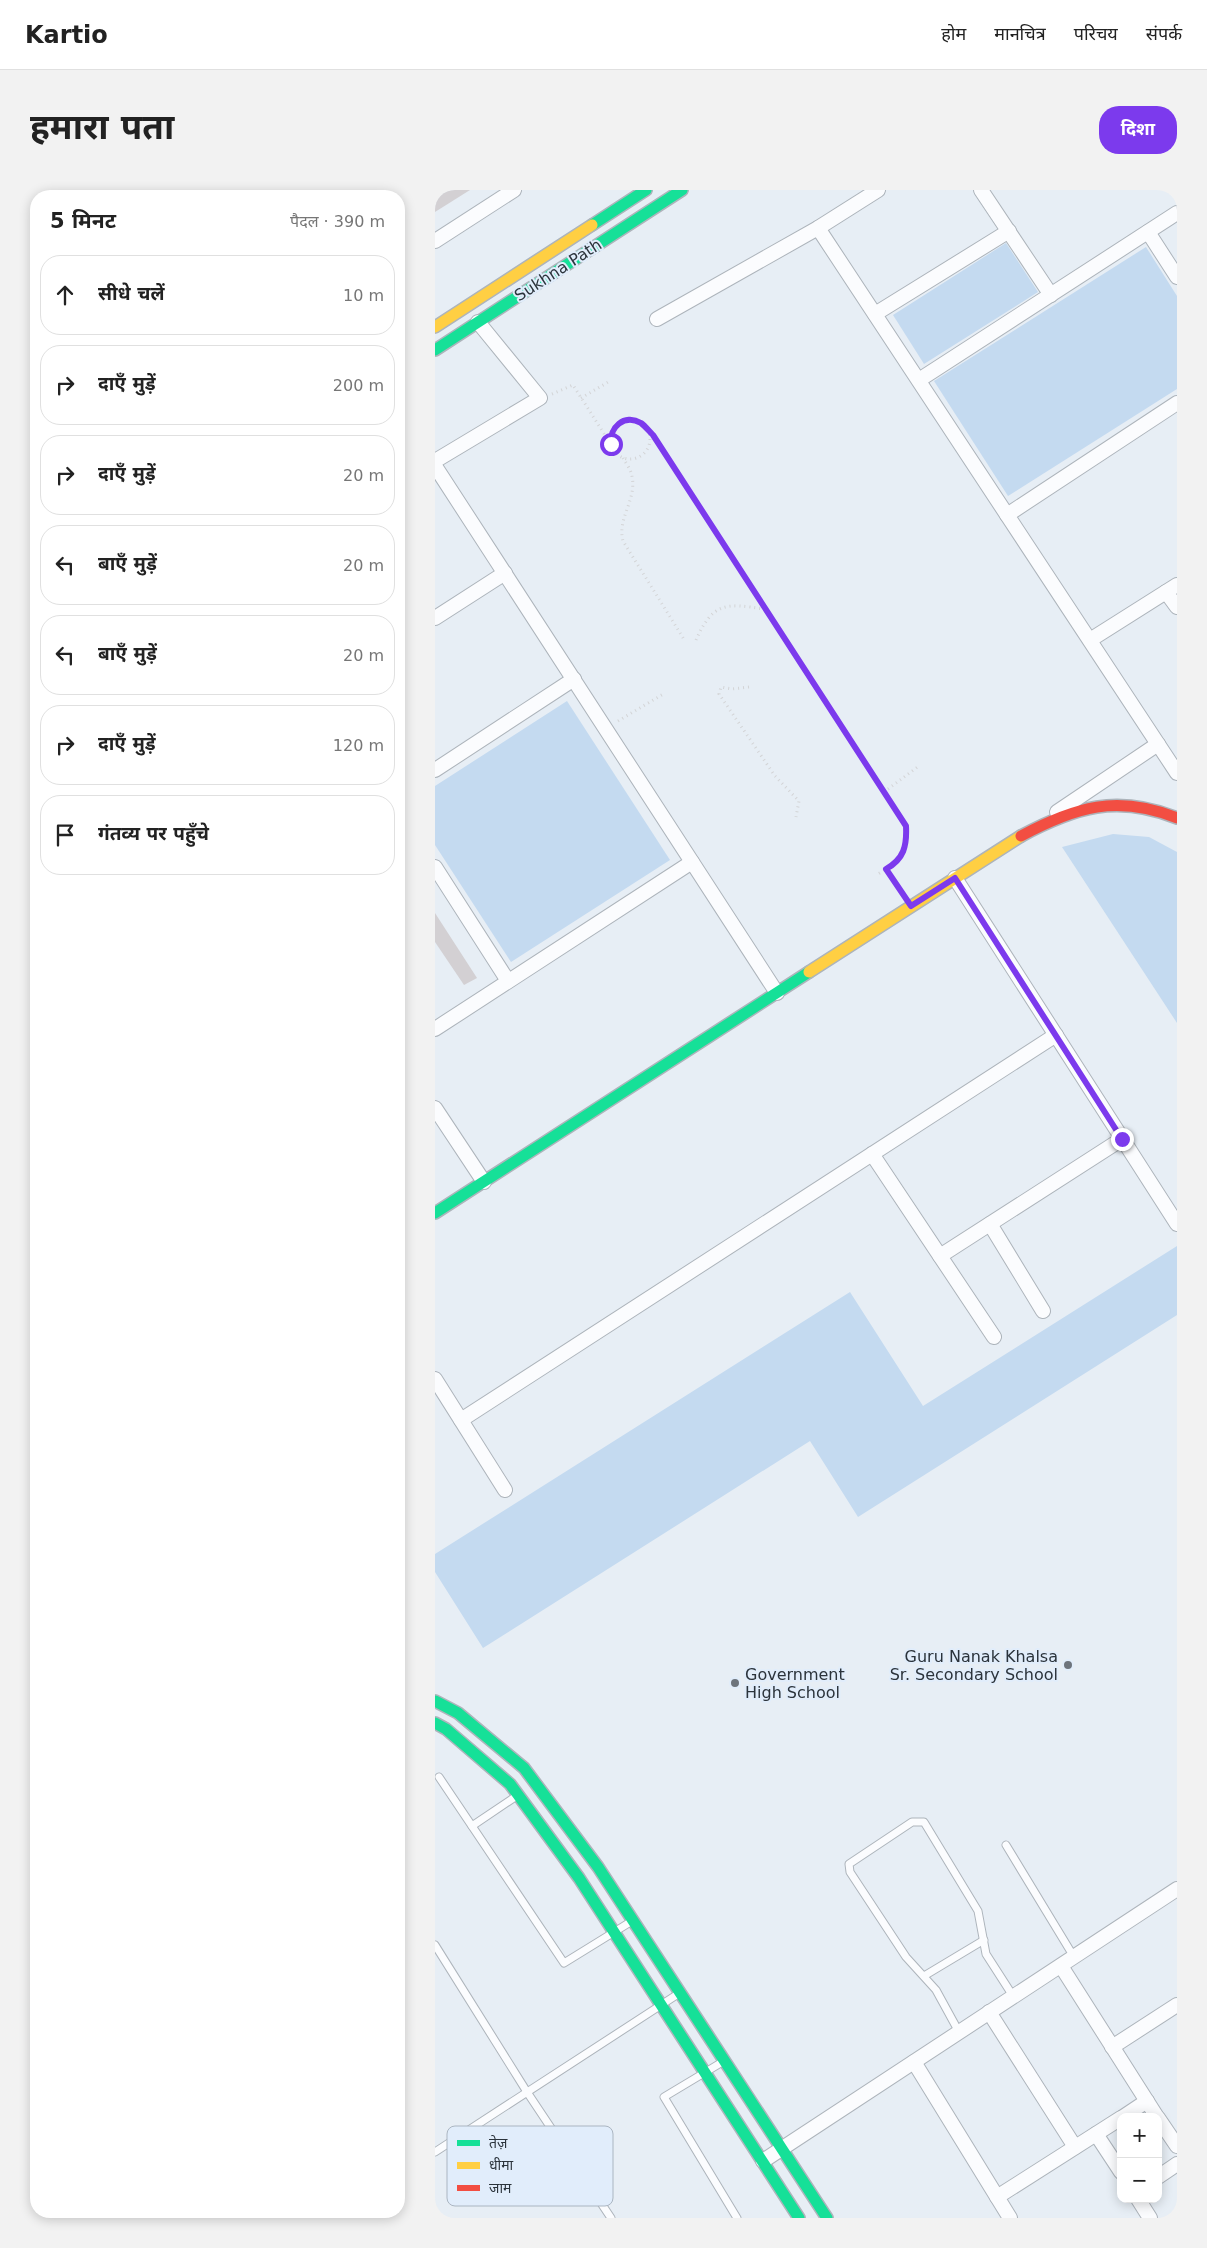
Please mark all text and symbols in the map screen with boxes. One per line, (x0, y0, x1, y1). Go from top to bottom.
text: Kartio (25, 21, 108, 49)
text: होम (941, 23, 966, 44)
text: मानचित्र (994, 23, 1046, 44)
text: परिचय (1074, 23, 1118, 44)
text: संपर्क (1146, 23, 1182, 44)
button: दिशा (1099, 106, 1177, 154)
text: हमारा पता (30, 107, 174, 147)
text: 5 मिनट (50, 209, 116, 233)
text: पैदल · 390 m (290, 212, 385, 231)
street label: Sukhna Path (511, 235, 605, 305)
icon: ahead (51, 281, 79, 309)
text: सीधे चलें (98, 282, 165, 304)
text: 10 m (343, 286, 384, 305)
icon: right (51, 371, 79, 399)
text: दाएँ मुड़ें (98, 372, 156, 394)
text: 200 m (333, 376, 384, 395)
route start (600, 433, 623, 456)
icon: right (51, 461, 79, 489)
text: दाएँ मुड़ें (98, 462, 156, 484)
text: 20 m (343, 466, 384, 485)
icon: left (51, 551, 79, 579)
text: बाएँ मुड़ें (98, 552, 157, 574)
text: 20 m (343, 556, 384, 575)
icon: left (51, 641, 79, 669)
text: बाएँ मुड़ें (98, 642, 157, 664)
text: 20 m (343, 646, 384, 665)
icon: right (51, 731, 79, 759)
text: दाएँ मुड़ें (98, 732, 156, 754)
text: 120 m (333, 736, 384, 755)
icon: arrive (51, 821, 79, 849)
text: गंतव्य पर पहुँचे (98, 822, 209, 844)
route end (1111, 1128, 1134, 1151)
place label: Guru Nanak Khalsa Sr. Secondary School (890, 1647, 1058, 1684)
marker: Guru Nanak Khalsa Sr. Secondary School (1062, 1659, 1074, 1671)
place label: Government High School (745, 1665, 845, 1702)
marker: Government High School (729, 1677, 741, 1689)
map controls (1117, 2113, 1162, 2203)
button: + (1117, 2113, 1162, 2158)
legend (447, 2126, 613, 2206)
text: तेज़ (489, 2134, 508, 2151)
text: धीमा (489, 2157, 514, 2173)
button: − (1117, 2158, 1162, 2203)
text: जाम (489, 2180, 512, 2196)

